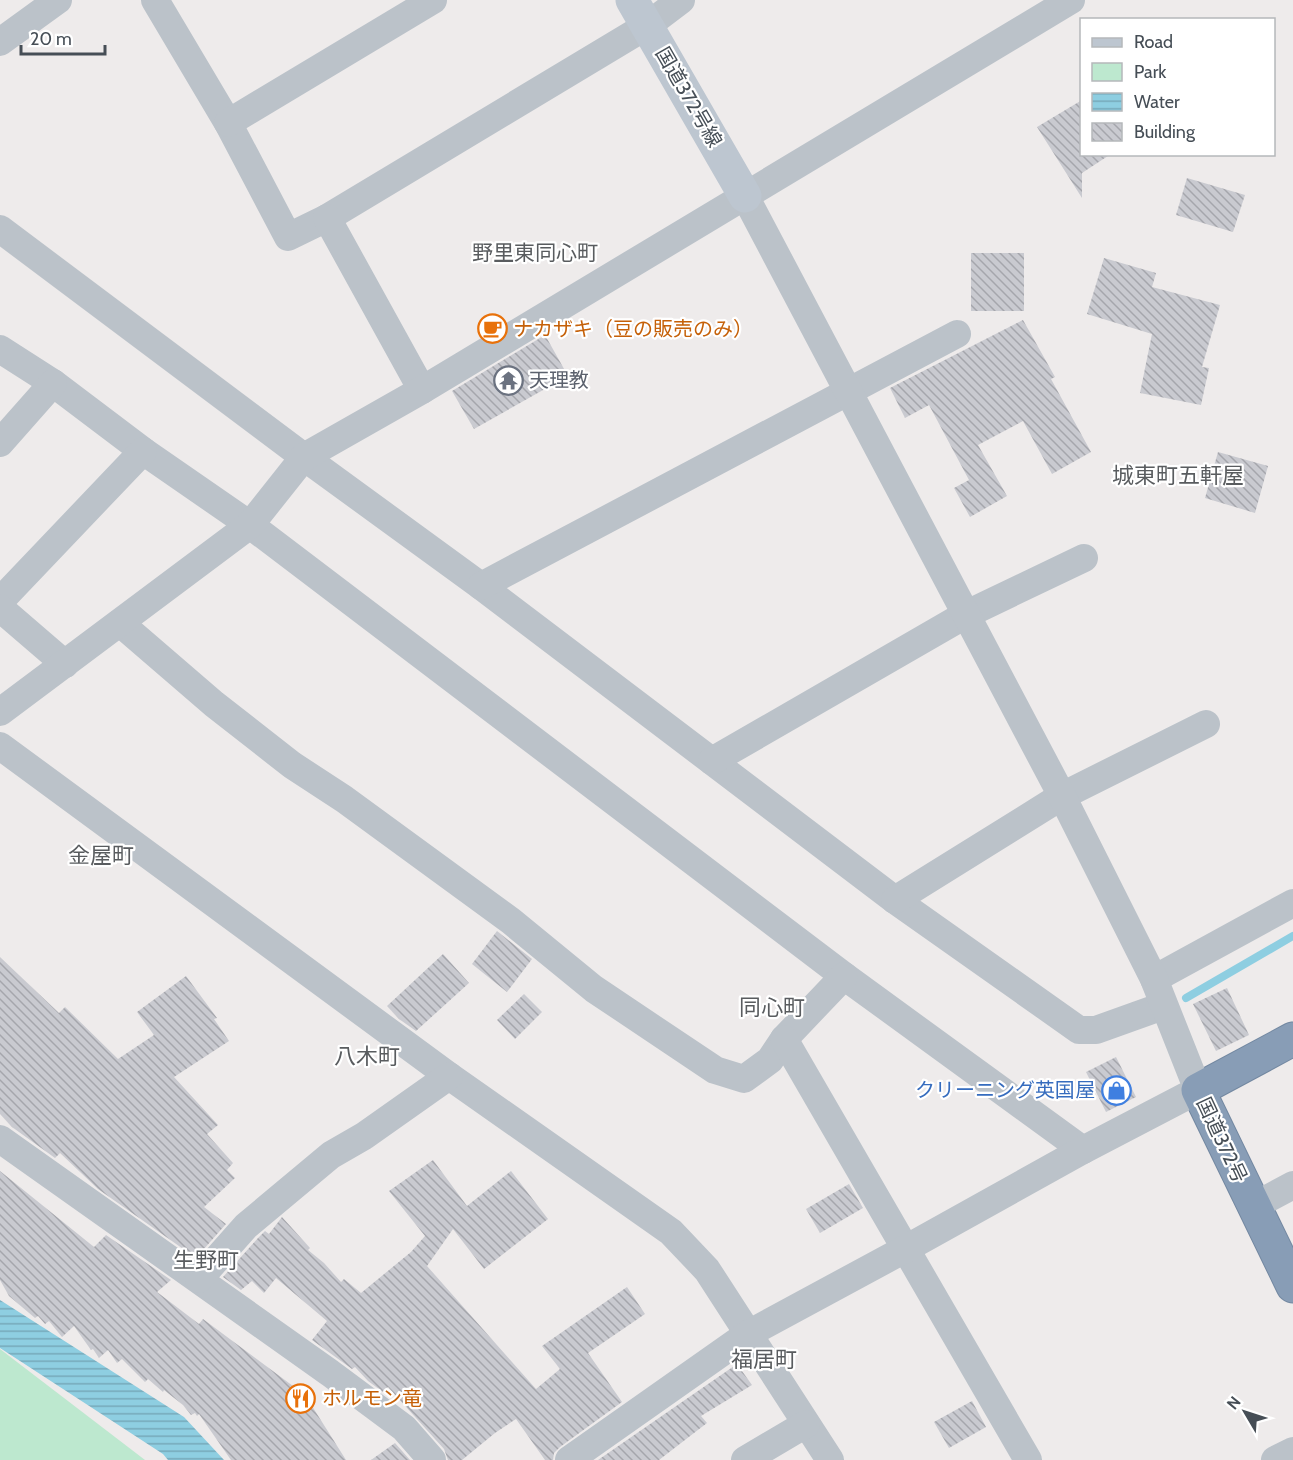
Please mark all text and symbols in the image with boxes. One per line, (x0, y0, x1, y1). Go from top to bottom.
scale bar (21, 18, 105, 56)
legend (1080, 18, 1275, 156)
text: 20 m (30, 28, 72, 50)
text: Road (1134, 31, 1173, 53)
street label: 国道372号線 (651, 43, 727, 151)
text: Park (1134, 61, 1167, 83)
text: Water (1134, 91, 1180, 113)
text: Building (1134, 121, 1196, 143)
district label: 野里東同心町 (472, 240, 598, 265)
cafe icon: ナカザキ（豆の販売のみ） (476, 313, 508, 345)
place label: ナカザキ（豆の販売のみ） (513, 317, 753, 341)
temple icon: 天理教 (492, 364, 524, 396)
place label: 天理教 (529, 368, 589, 392)
district label: 城東町五軒屋 (1112, 462, 1244, 489)
district label: 金屋町 (68, 842, 134, 869)
district label: 同心町 (739, 994, 805, 1021)
district label: 八木町 (334, 1043, 400, 1070)
shop icon: クリーニング英国屋 (1100, 1074, 1132, 1106)
place label: クリーニング英国屋 (915, 1078, 1095, 1102)
street label: 国道372号 (1192, 1094, 1252, 1186)
district label: 生野町 (173, 1247, 239, 1274)
district label: 福居町 (731, 1346, 797, 1373)
restaurant icon: ホルモン竜 (285, 1382, 317, 1414)
north arrow (1215, 1382, 1275, 1442)
place label: ホルモン竜 (322, 1386, 422, 1410)
text: N (1223, 1393, 1245, 1413)

